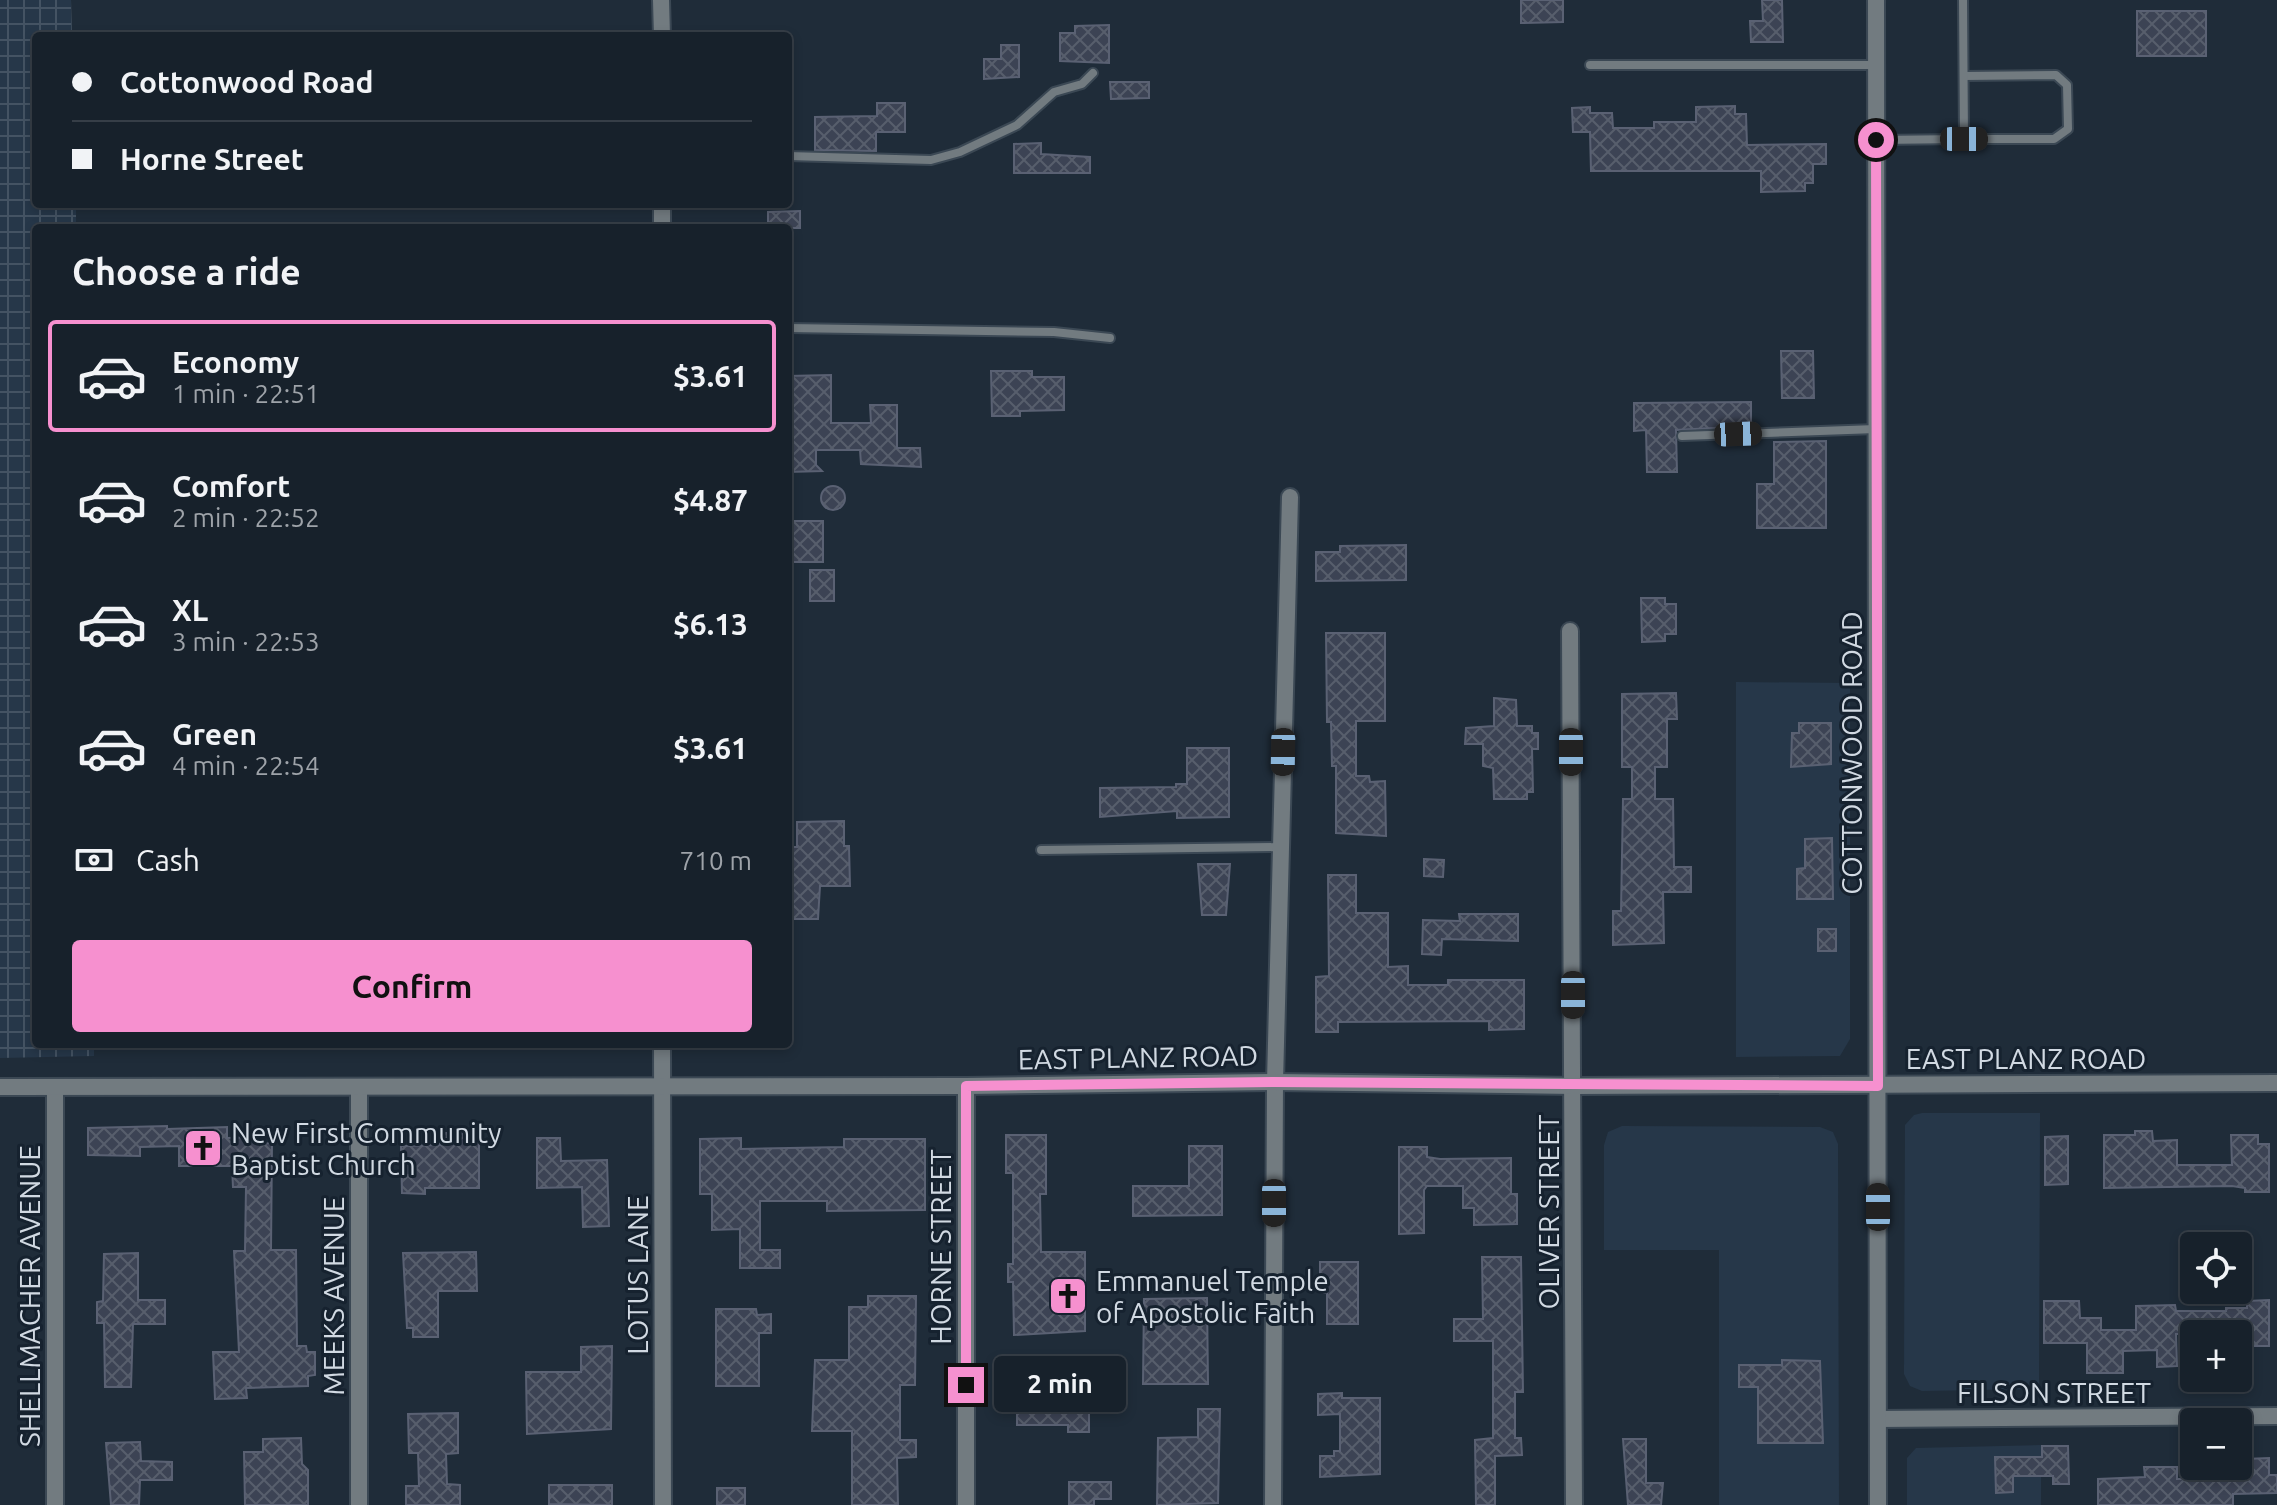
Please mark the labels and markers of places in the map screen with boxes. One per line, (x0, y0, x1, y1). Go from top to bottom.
place label: New First Community Baptist Church (231, 1117, 501, 1180)
church icon: New First Community Baptist Church (182, 1127, 224, 1169)
place label: Emmanuel Temple of Apostolic Faith (1096, 1265, 1329, 1328)
church icon: Emmanuel Temple of Apostolic Faith (1047, 1275, 1089, 1317)

